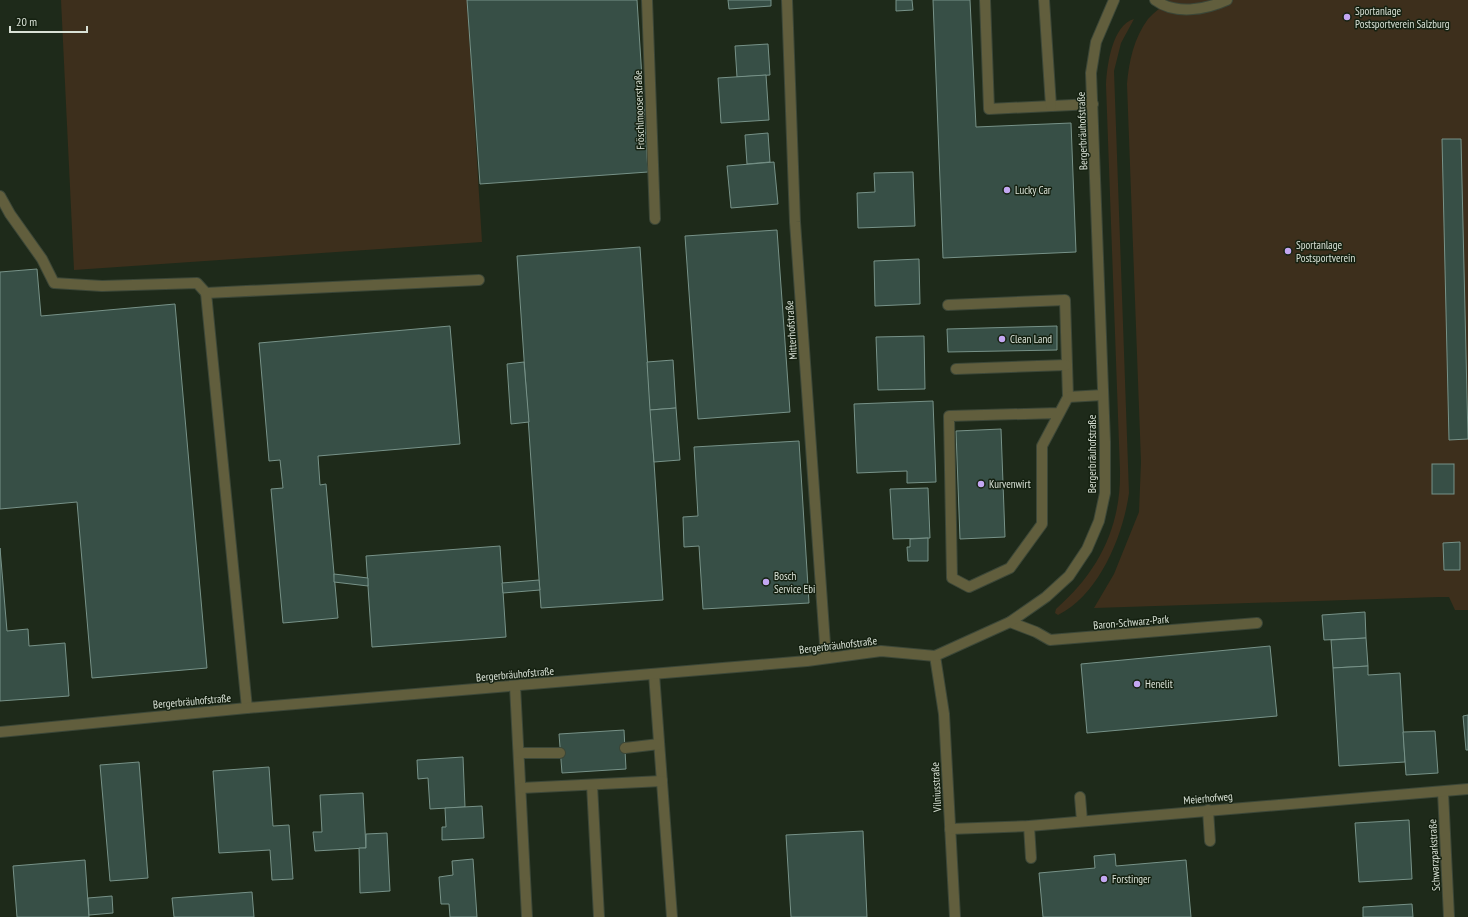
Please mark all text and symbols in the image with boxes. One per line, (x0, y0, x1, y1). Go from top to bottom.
place label: Sportanlage Postsportverein Salzburg (1355, 4, 1450, 31)
scale bar (10, 8, 87, 34)
marker: Sportanlage Postsportverein Salzburg (1342, 12, 1352, 22)
text: 20 m (16, 14, 37, 29)
street label: Fröschlmooserstraße (631, 70, 647, 150)
street label: Bergerbräuhofstraße (1074, 91, 1090, 170)
place label: Lucky Car (1015, 183, 1051, 197)
marker: Lucky Car (1002, 185, 1012, 195)
place label: Sportanlage Postsportverein (1296, 238, 1355, 265)
marker: Sportanlage Postsportverein (1283, 246, 1293, 256)
street label: Mitterhofstraße (782, 299, 800, 360)
place label: Clean Land (1010, 332, 1052, 346)
marker: Clean Land (997, 334, 1007, 344)
street label: Bergerbräuhofstraße (1085, 414, 1099, 493)
place label: Kurvenwirt (989, 477, 1031, 491)
marker: Kurvenwirt (976, 479, 986, 489)
place label: Bosch Service Ebi (774, 569, 815, 596)
marker: Bosch Service Ebi (761, 577, 771, 587)
street label: Baron-Schwarz-Park (1093, 612, 1170, 632)
street label: Bergerbräuhofstraße (798, 633, 878, 657)
street label: Bergerbräuhofstraße (475, 664, 555, 684)
place label: Henelit (1145, 677, 1173, 691)
marker: Henelit (1132, 679, 1142, 689)
street label: Bergerbräuhofstraße (152, 691, 232, 711)
street label: Vilniusstraße (928, 761, 944, 813)
street label: Meierhofweg (1183, 789, 1233, 807)
street label: Schwarzparkstraße (1425, 818, 1443, 891)
place label: Forstinger (1112, 872, 1151, 886)
marker: Forstinger (1099, 874, 1109, 884)

